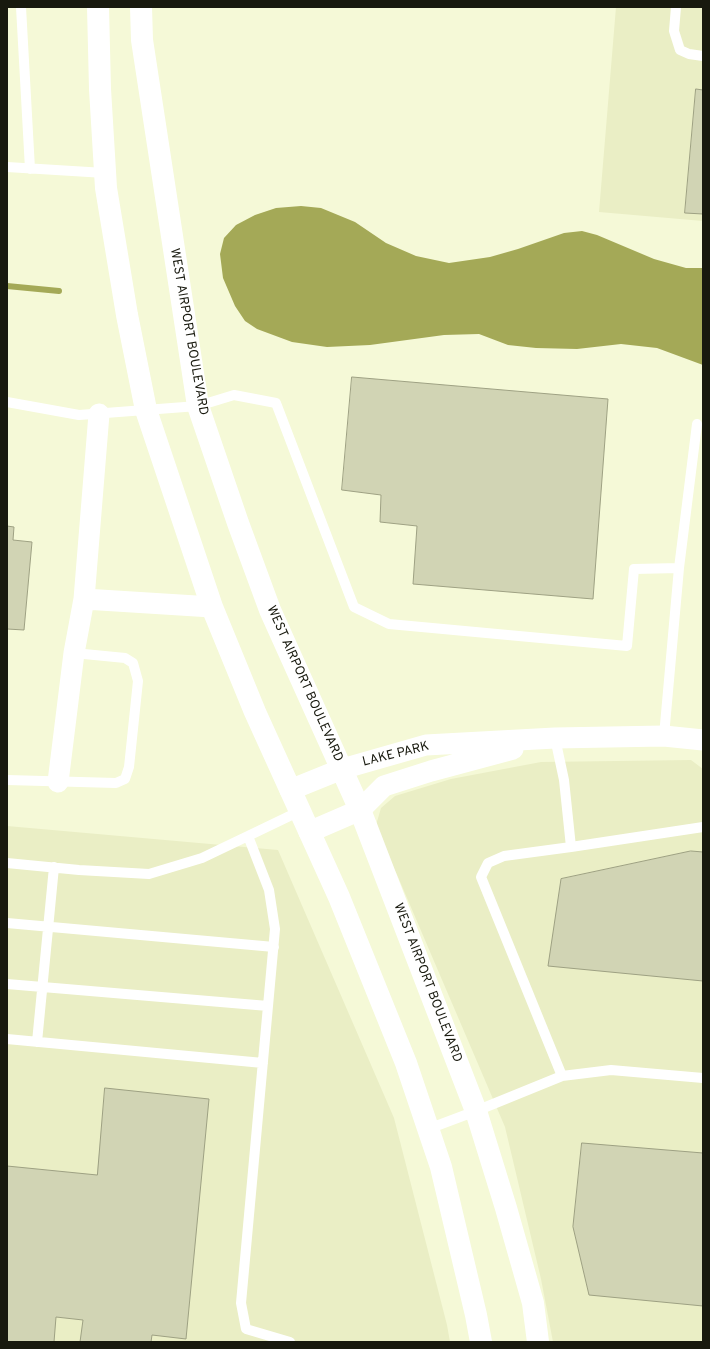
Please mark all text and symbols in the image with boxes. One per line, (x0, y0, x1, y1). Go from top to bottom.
street label: WEST AIRPORT BOULEVARD (166, 247, 210, 417)
street label: WEST AIRPORT BOULEVARD (262, 604, 346, 764)
street label: LAKE PARK (361, 739, 431, 771)
street label: WEST AIRPORT BOULEVARD (389, 901, 465, 1065)

